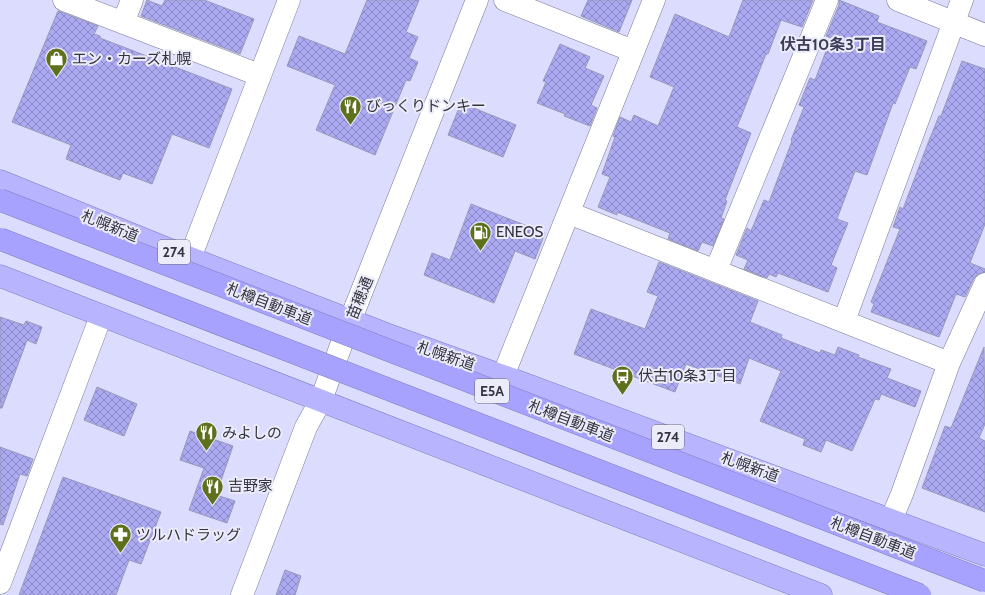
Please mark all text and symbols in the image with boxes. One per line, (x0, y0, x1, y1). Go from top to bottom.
district label: 伏古10条3丁目 (780, 35, 886, 54)
shop icon: エン・カーズ札幌 (43, 46, 69, 79)
place label: エン・カーズ札幌 (72, 50, 191, 68)
restaurant icon: びっくりドンキー (338, 93, 364, 126)
place label: びっくりドンキー (366, 97, 486, 115)
street label: 札幌新道 (79, 206, 141, 246)
fuel station icon: ENEOS (468, 219, 494, 252)
place label: ENEOS (496, 223, 544, 241)
road number: 274 (158, 240, 190, 264)
street label: 苗穂通 (343, 274, 377, 322)
street label: 札樽自動車道 (224, 279, 314, 329)
street label: 札幌新道 (415, 338, 477, 374)
bus stop icon: 伏古10条3丁目 (610, 363, 636, 396)
place label: 伏古10条3丁目 (638, 367, 736, 385)
road number: E5A (475, 379, 509, 403)
street label: 札樽自動車道 (526, 396, 616, 446)
restaurant icon: みよしの (194, 420, 220, 453)
place label: みよしの (222, 424, 282, 442)
road number: 274 (652, 425, 684, 449)
street label: 札幌新道 (719, 448, 781, 486)
restaurant icon: 吉野家 (199, 473, 225, 506)
place label: 吉野家 (228, 477, 273, 495)
street label: 札樽自動車道 (828, 513, 918, 563)
pharmacy icon: ツルハドラッグ (107, 522, 133, 555)
place label: ツルハドラッグ (136, 526, 241, 544)

